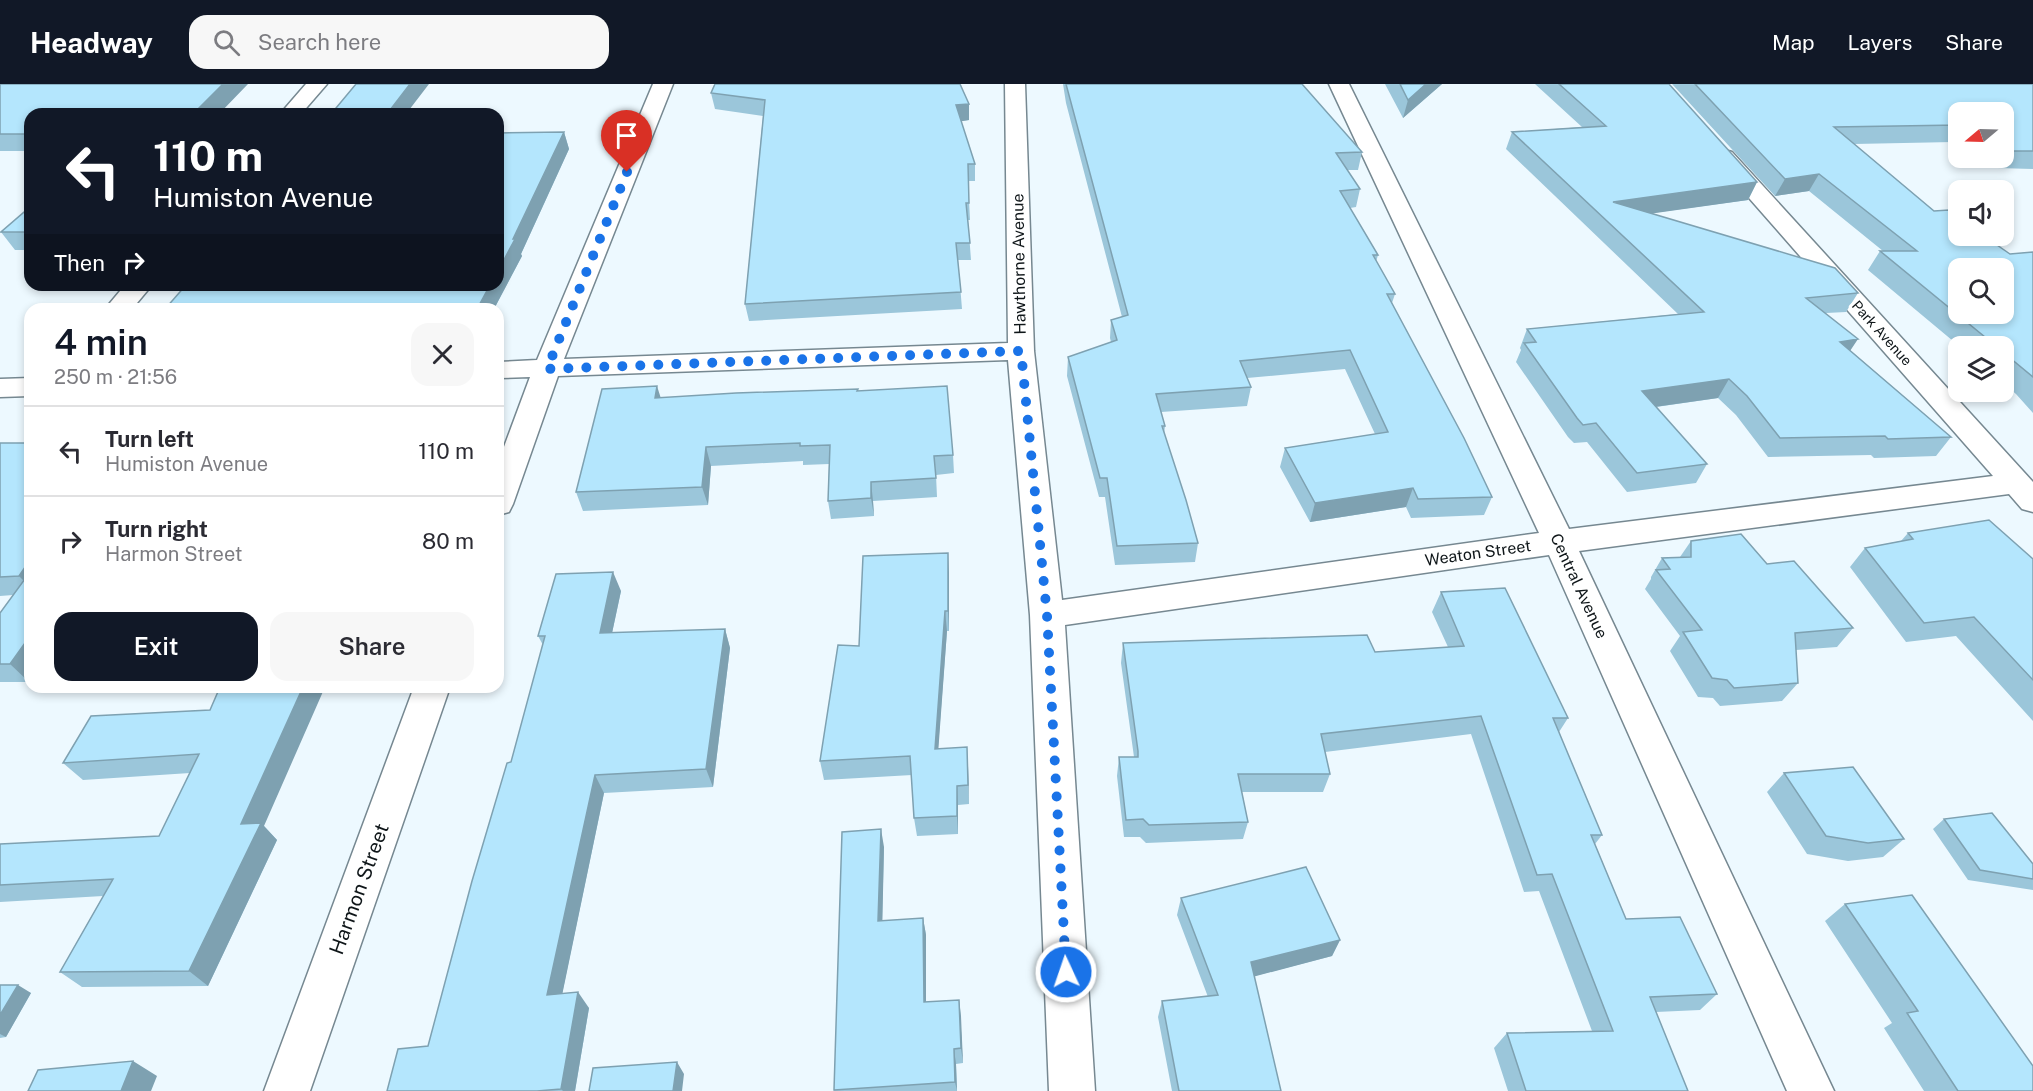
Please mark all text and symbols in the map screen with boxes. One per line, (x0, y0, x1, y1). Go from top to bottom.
search box (189, 15, 609, 69)
text: Headway (30, 26, 153, 59)
icon: search (210, 26, 243, 59)
text: Search here (258, 29, 381, 55)
text: Map (1772, 30, 1815, 55)
text: Layers (1848, 30, 1912, 55)
text: Share (1945, 30, 2003, 55)
north arrow (1948, 102, 2014, 168)
map controls (1948, 102, 2014, 402)
pin (601, 110, 652, 172)
icon: arrive (610, 119, 643, 152)
text: 110 m (153, 131, 263, 180)
icon: left (54, 132, 132, 210)
button: sound (1948, 180, 2014, 246)
text: Humiston Avenue (153, 181, 373, 213)
street label: Hawthorne Avenue (1008, 193, 1030, 335)
icon: right (117, 246, 150, 279)
text: Then (54, 250, 105, 276)
button: search (1948, 258, 2014, 324)
street label: Park Avenue (1849, 297, 1915, 369)
text: 4 min (54, 321, 148, 363)
button: close (411, 323, 474, 386)
button: layers (1948, 336, 2014, 402)
text: 250 m · 21:56 (54, 365, 177, 389)
text: Turn left (105, 426, 194, 452)
icon: left (54, 435, 87, 468)
text: 110 m (418, 438, 474, 464)
text: Humiston Avenue (105, 452, 268, 476)
text: Turn right (105, 516, 208, 542)
icon: right (54, 525, 87, 558)
text: 80 m (422, 528, 474, 554)
street label: Central Avenue (1546, 530, 1612, 642)
street label: Weaton Street (1424, 536, 1532, 570)
text: Harmon Street (105, 542, 243, 566)
button: Exit (54, 612, 258, 681)
button: Share (270, 612, 474, 681)
street label: Harmon Street (324, 820, 394, 958)
position arrow (1034, 940, 1098, 1004)

